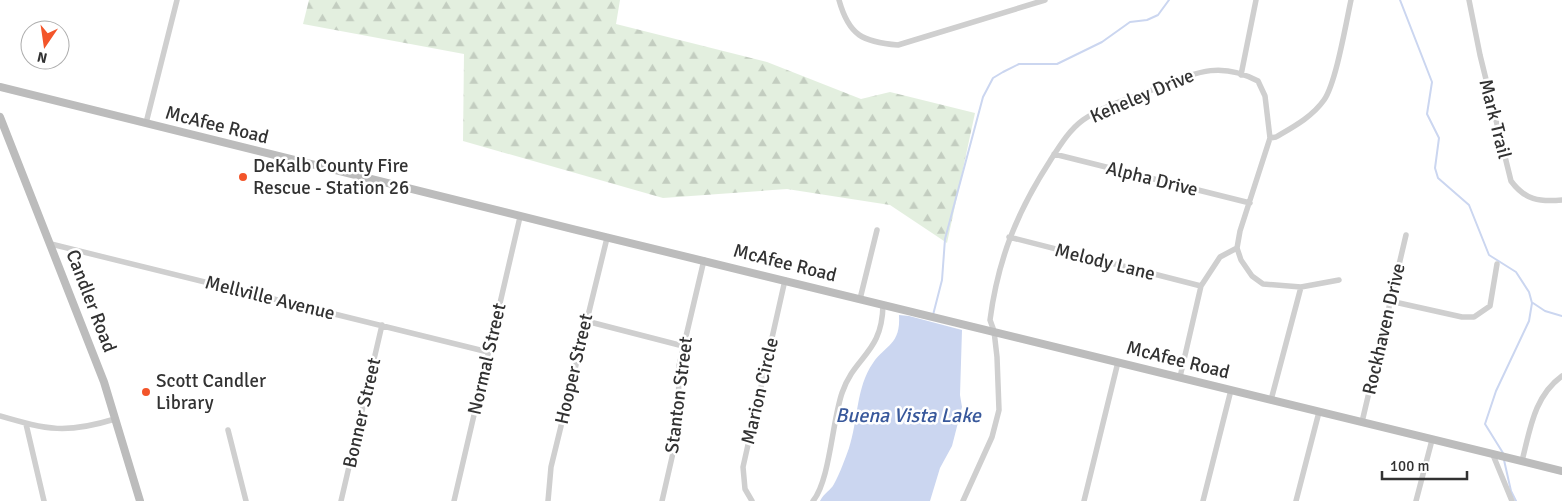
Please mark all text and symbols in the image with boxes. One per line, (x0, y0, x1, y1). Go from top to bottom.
north arrow (20, 20, 70, 70)
text: N (36, 48, 49, 67)
street label: Keheley Drive (1086, 63, 1198, 129)
street label: Mark Trail (1474, 77, 1516, 161)
street label: McAfee Road (163, 101, 271, 149)
place label: DeKalb County Fire Rescue - Station 26 (253, 154, 409, 200)
street label: Alpha Drive (1104, 156, 1200, 202)
marker: DeKalb County Fire Rescue - Station 26 (237, 171, 249, 183)
street label: Melody Lane (1052, 238, 1158, 286)
street label: McAfee Road (731, 239, 839, 287)
street label: Candler Road (60, 246, 122, 356)
street label: Rockhaven Drive (1357, 261, 1411, 397)
street label: Mellville Avenue (203, 270, 337, 326)
street label: Normal Street (463, 301, 512, 417)
street label: Hooper Street (550, 311, 598, 427)
street label: Stanton Street (660, 335, 698, 455)
street label: Marion Circle (736, 335, 784, 447)
street label: McAfee Road (1124, 336, 1232, 384)
street label: Bonner Street (338, 355, 386, 470)
place label: Scott Candler Library (156, 369, 266, 415)
marker: Scott Candler Library (140, 386, 152, 398)
water label: Buena Vista Lake (835, 403, 982, 428)
scale bar (1382, 448, 1467, 480)
text: 100 m (1390, 457, 1430, 475)

